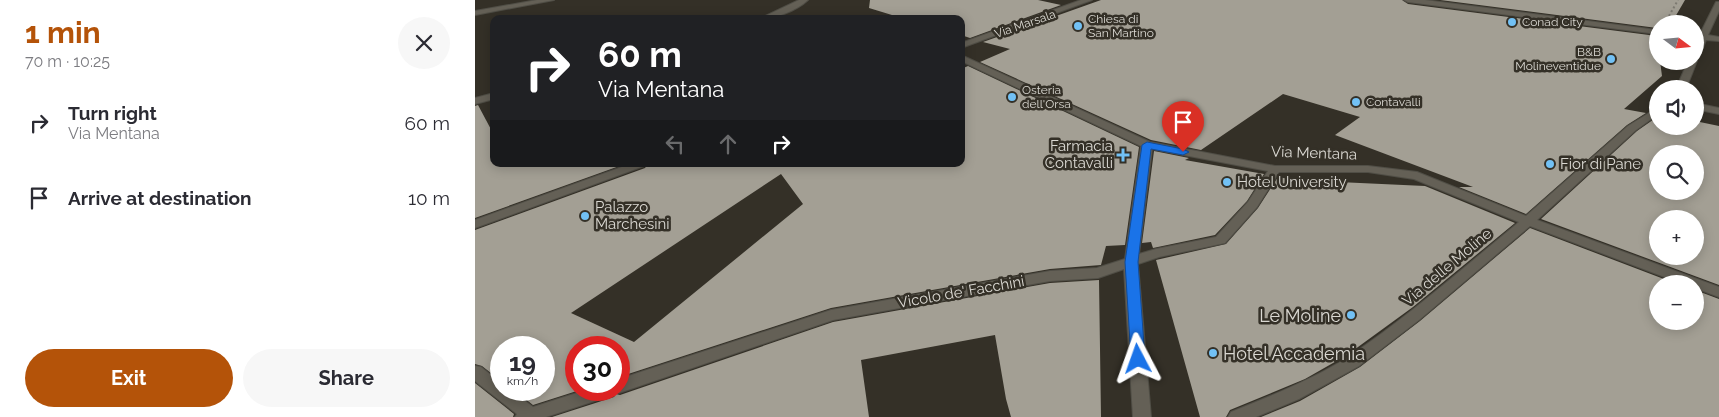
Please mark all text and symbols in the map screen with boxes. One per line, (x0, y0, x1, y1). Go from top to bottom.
street label: Via Marsala (993, 7, 1057, 41)
place label: Chiesa di San Martino (1088, 12, 1154, 40)
text: 1 min (25, 15, 101, 50)
place label: Conad City (1522, 15, 1583, 29)
north arrow (1649, 15, 1704, 70)
map controls (1649, 15, 1704, 330)
marker: Conad City (1506, 16, 1518, 28)
button: close (398, 17, 450, 69)
marker: Chiesa di San Martino (1072, 20, 1084, 32)
text: 60 m (598, 34, 682, 75)
icon: right (515, 35, 580, 100)
place label: B&B Molineventidue (1515, 45, 1601, 73)
text: 70 m · 10:25 (25, 52, 110, 71)
marker: B&B Molineventidue (1605, 53, 1617, 65)
text: Via Mentana (598, 76, 724, 102)
button: sound (1649, 80, 1704, 135)
place label: Osteria dell'Orsa (1022, 83, 1071, 111)
marker: Osteria dell'Orsa (1006, 91, 1018, 103)
place label: Contavalli (1366, 95, 1421, 109)
marker: Contavalli (1350, 96, 1362, 108)
pin (1162, 101, 1204, 152)
text: Turn right (68, 102, 157, 124)
icon: arrive (1169, 108, 1197, 136)
icon: right (25, 109, 53, 137)
text: 60 m (405, 112, 450, 134)
text: Via Mentana (68, 124, 160, 143)
icon: left (661, 130, 689, 158)
icon: ahead (714, 130, 742, 158)
icon: right (767, 130, 795, 158)
place label: Farmacia Contavalli (1045, 137, 1113, 172)
street label: Via Mentana (1271, 143, 1357, 163)
button: search (1649, 145, 1704, 200)
marker: Farmacia Contavalli (1117, 149, 1129, 161)
place label: Fior di Pane (1560, 155, 1641, 173)
marker: Fior di Pane (1544, 158, 1556, 170)
place label: Hotel University (1237, 173, 1347, 191)
marker: Hotel University (1221, 176, 1233, 188)
icon: arrive (25, 184, 53, 212)
text: Arrive at destination (68, 187, 252, 209)
text: 10 m (408, 187, 450, 209)
place label: Palazzo Marchesini (595, 198, 670, 233)
marker: Palazzo Marchesini (579, 210, 591, 222)
button: + (1649, 210, 1704, 265)
street label: Via delle Moline (1399, 224, 1496, 310)
street label: Vicolo de' Facchini (896, 272, 1026, 312)
button: − (1649, 275, 1704, 330)
place label: Le Moline (1259, 305, 1341, 326)
marker: Le Moline (1345, 309, 1357, 321)
position arrow (1111, 332, 1163, 384)
speed limit sign: 30 (565, 336, 630, 401)
place label: Hotel Accademia (1223, 343, 1365, 364)
text: 19 (509, 347, 536, 377)
marker: Hotel Accademia (1207, 347, 1219, 359)
button: Exit (25, 349, 233, 407)
button: Share (243, 349, 450, 407)
text: km/h (507, 374, 538, 388)

